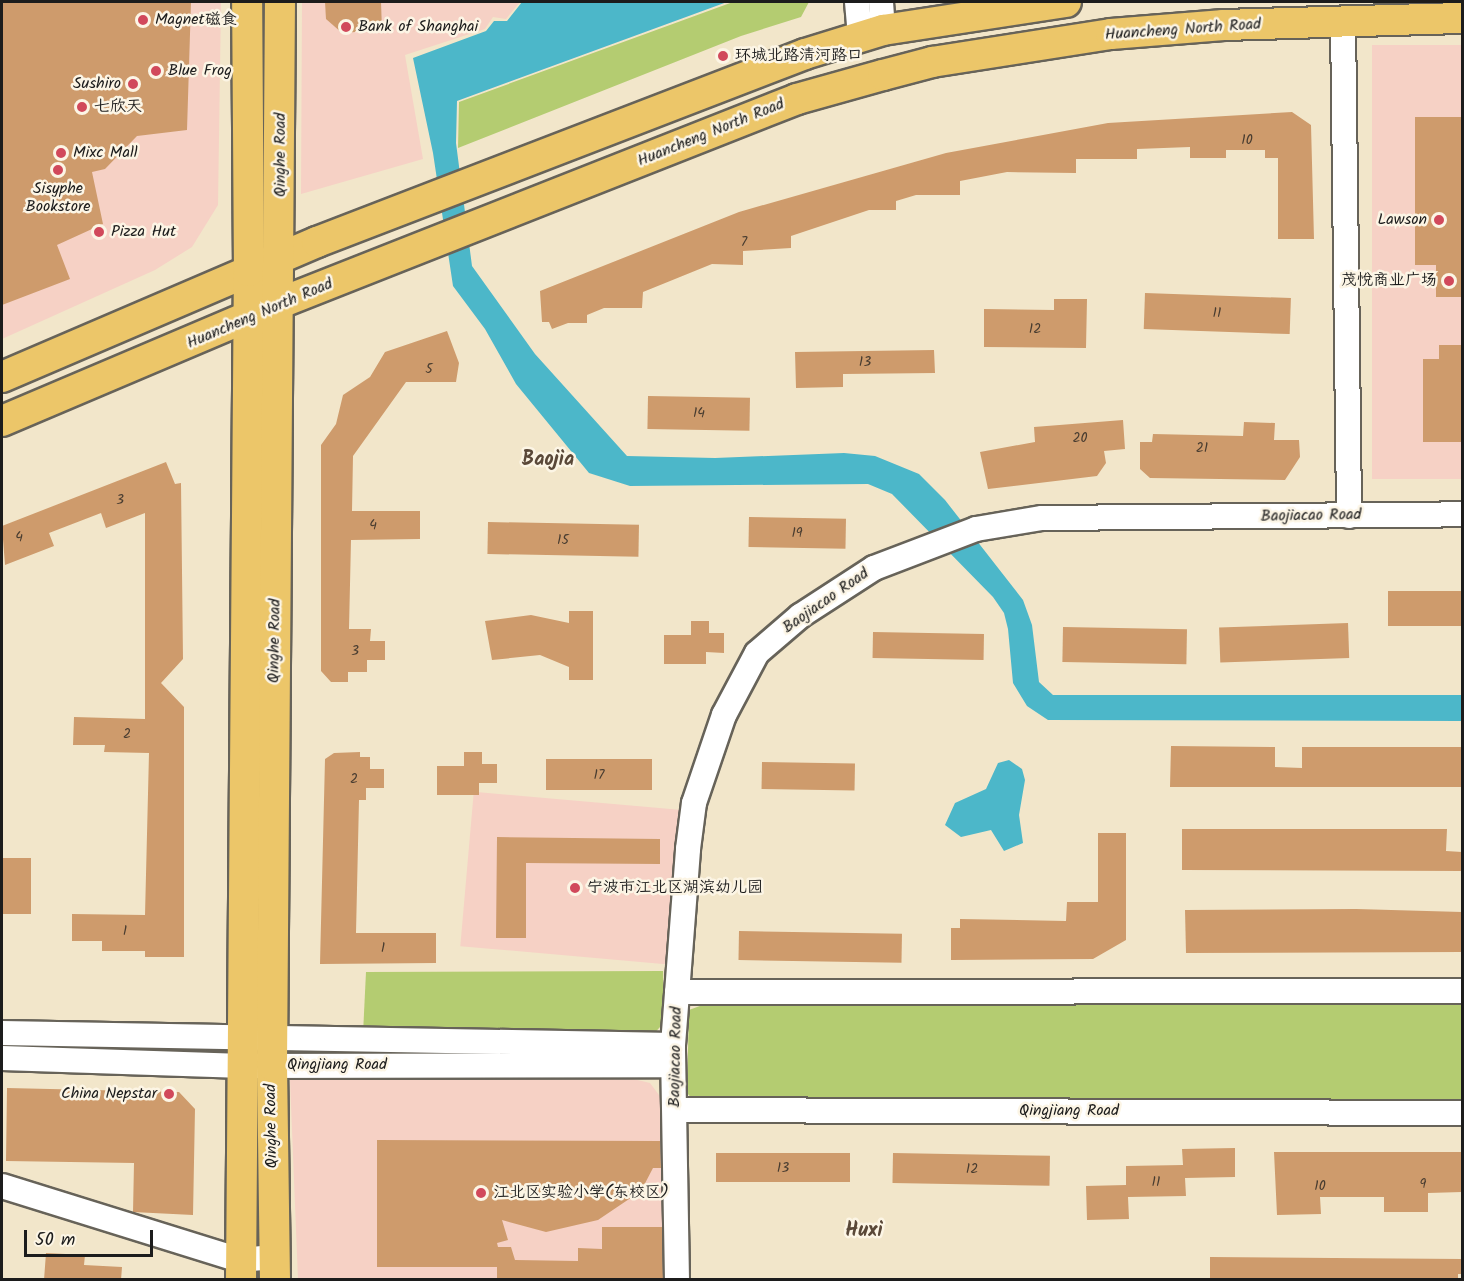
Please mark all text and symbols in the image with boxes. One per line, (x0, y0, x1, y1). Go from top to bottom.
place label: Magnet磁食 (155, 10, 237, 30)
marker: Magnet磁食 (136, 13, 150, 27)
street label: Huancheng North Road (1104, 15, 1262, 45)
place label: Bank of Shanghai (358, 17, 478, 37)
marker: Bank of Shanghai (339, 20, 353, 34)
place label: 环城北路清河路口 (735, 46, 863, 66)
marker: 环城北路清河路口 (716, 49, 730, 63)
place label: Blue Frog (168, 61, 232, 81)
marker: Blue Frog (149, 64, 163, 78)
place label: Sushiro (73, 74, 121, 94)
marker: Sushiro (126, 77, 140, 91)
street label: Huancheng North Road (635, 95, 787, 171)
place label: 七欣天 (94, 97, 142, 117)
marker: 七欣天 (75, 100, 89, 114)
street label: Qinghe Road (271, 113, 291, 197)
house number: 10 (1241, 132, 1253, 148)
place label: Mixc Mall (73, 143, 138, 163)
marker: Mixc Mall (54, 146, 68, 160)
marker: Sisyphe Bookstore (51, 163, 65, 177)
place label: Sisyphe Bookstore (26, 179, 90, 217)
place label: Lawson (1377, 210, 1427, 230)
marker: Lawson (1432, 213, 1446, 227)
place label: Pizza Hut (111, 222, 176, 242)
marker: Pizza Hut (92, 225, 106, 239)
house number: 7 (741, 234, 747, 250)
place label: 茂悦商业广场 (1341, 271, 1437, 291)
marker: 茂悦商业广场 (1442, 274, 1456, 288)
street label: Huancheng North Road (184, 275, 336, 353)
house number: 11 (1213, 305, 1221, 321)
house number: 12 (1029, 321, 1041, 337)
house number: 13 (859, 354, 871, 370)
house number: 5 (425, 361, 433, 377)
house number: 14 (693, 405, 705, 421)
house number: 20 (1072, 430, 1088, 446)
house number: 21 (1196, 440, 1208, 456)
district label: Baojia (522, 448, 574, 472)
house number: 3 (116, 492, 124, 508)
street label: Baojiacao Road (1260, 506, 1362, 526)
house number: 4 (369, 517, 377, 533)
house number: 19 (791, 525, 803, 541)
house number: 4 (15, 529, 23, 545)
house number: 15 (557, 532, 569, 548)
street label: Baojiacao Road (779, 564, 873, 638)
street label: Qinghe Road (265, 599, 285, 683)
house number: 3 (351, 643, 359, 659)
house number: 2 (123, 726, 131, 742)
house number: 17 (594, 767, 604, 783)
house number: 2 (350, 771, 358, 787)
place label: 宁波市江北区湖滨幼儿园 (587, 878, 763, 898)
marker: 宁波市江北区湖滨幼儿园 (568, 881, 582, 895)
house number: 1 (123, 923, 127, 939)
house number: 1 (381, 940, 385, 956)
street label: Baojiacao Road (666, 1006, 686, 1108)
street label: Qingjiang Road (287, 1055, 387, 1075)
place label: China Nepstar (61, 1084, 157, 1104)
street label: Qinghe Road (262, 1084, 282, 1168)
marker: China Nepstar (162, 1087, 176, 1101)
street label: Qingjiang Road (1019, 1101, 1119, 1121)
house number: 13 (777, 1160, 789, 1176)
house number: 12 (966, 1161, 978, 1177)
house number: 11 (1152, 1174, 1160, 1190)
house number: 9 (1420, 1176, 1426, 1192)
house number: 10 (1314, 1178, 1326, 1194)
place label: 江北区实验小学(东校区) (493, 1183, 669, 1203)
marker: 江北区实验小学(东校区) (474, 1186, 488, 1200)
scale bar (27, 1218, 156, 1256)
district label: Huxi (845, 1219, 883, 1243)
text: 50 m (35, 1226, 75, 1255)

